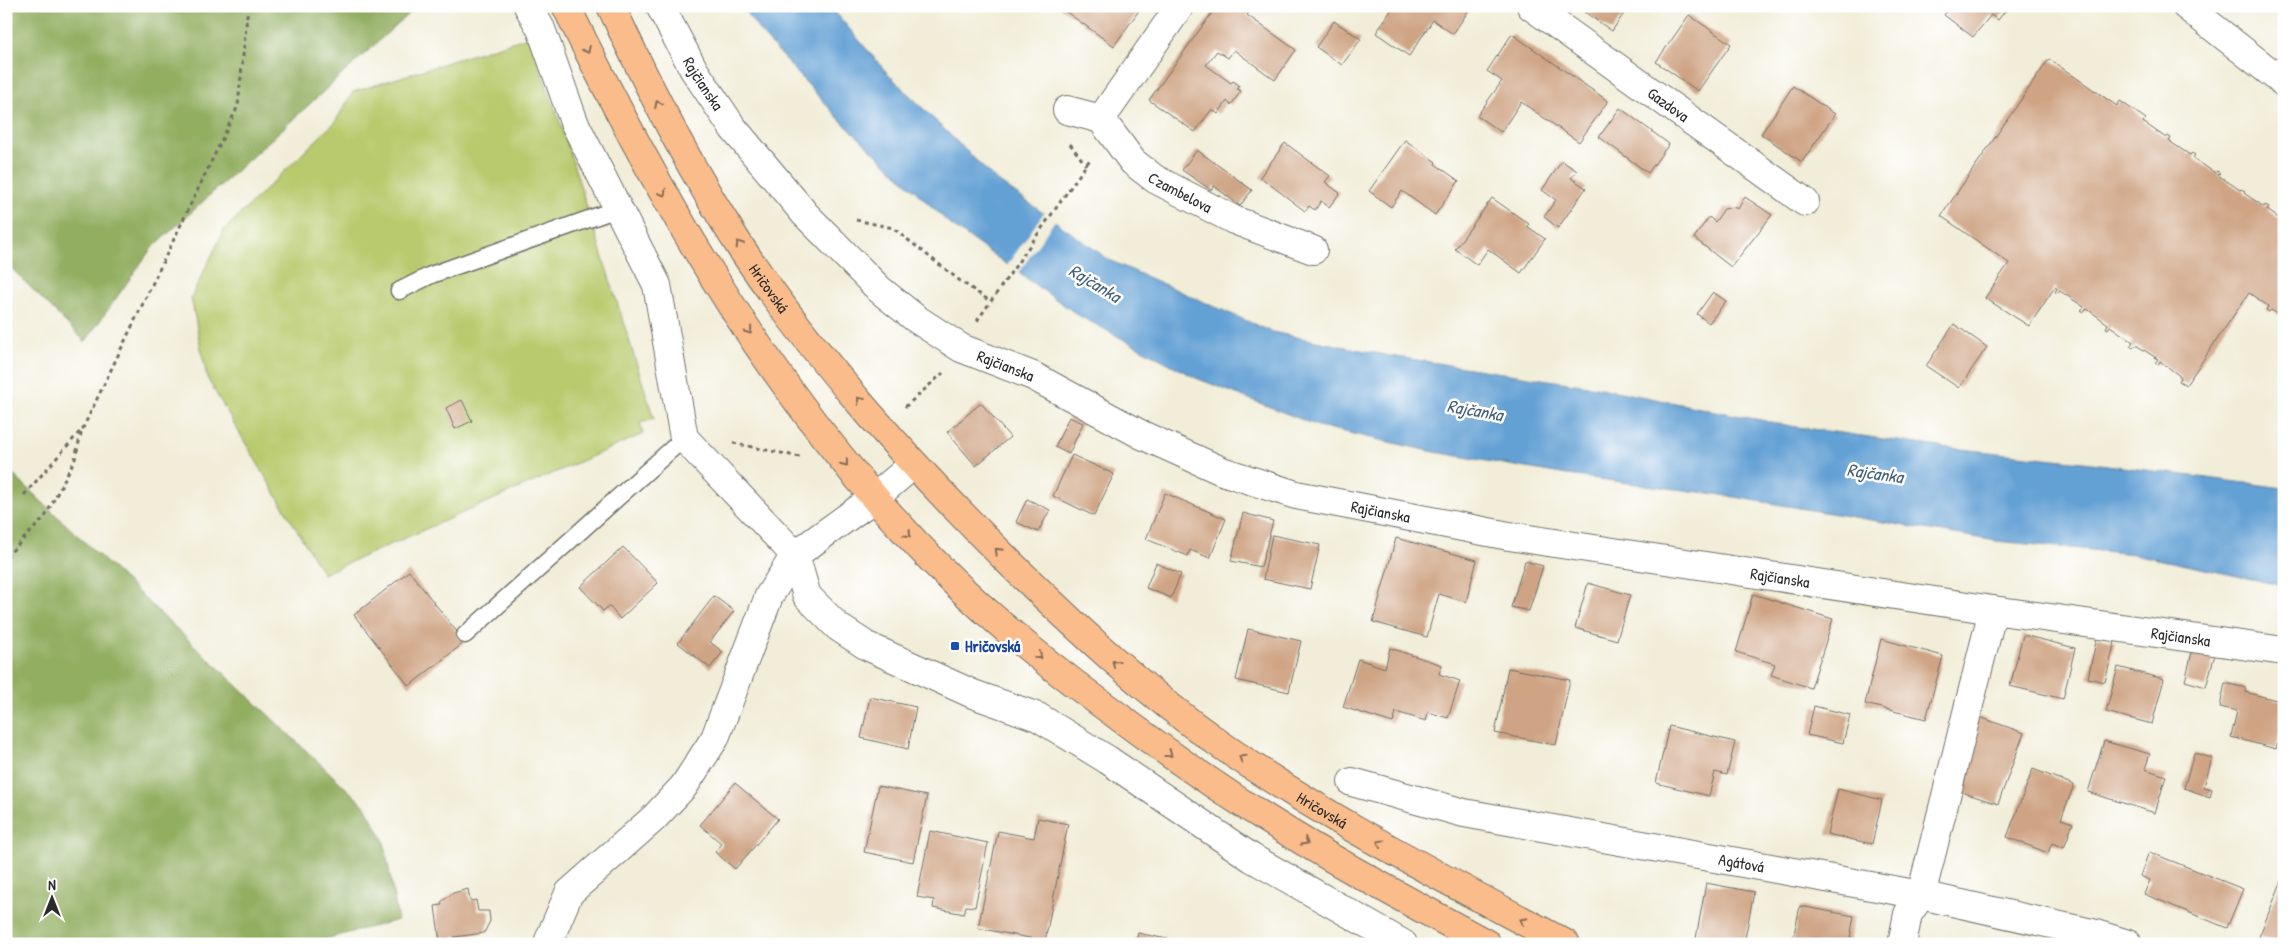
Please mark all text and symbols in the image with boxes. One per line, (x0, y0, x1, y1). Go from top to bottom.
one-way arrow (581, 45, 591, 54)
street label: Rajčianska (678, 53, 729, 115)
street label: Gazdova (1643, 82, 1694, 127)
one-way arrow (654, 100, 664, 109)
street label: Czambelova (1143, 167, 1216, 218)
one-way arrow (657, 188, 667, 197)
one-way arrow (736, 240, 746, 249)
water label: Rajčanka (1064, 258, 1127, 309)
street label: Hričovská (744, 259, 794, 317)
one-way arrow (743, 326, 752, 335)
street label: Rajčianska (974, 344, 1038, 386)
water label: Rajčanka (1445, 393, 1507, 428)
one-way arrow (856, 397, 865, 406)
one-way arrow (839, 457, 848, 466)
water label: Rajčanka (1845, 457, 1906, 490)
street label: Rajčianska (1349, 495, 1412, 528)
one-way arrow (902, 528, 911, 537)
one-way arrow (995, 548, 1004, 557)
street label: Rajčianska (1749, 562, 1811, 593)
street label: Rajčianska (2150, 621, 2212, 652)
place label: Hričovská (965, 635, 1021, 657)
marker: Hričovská (949, 640, 961, 652)
one-way arrow (1033, 651, 1042, 659)
one-way arrow (1112, 660, 1121, 669)
one-way arrow (1163, 748, 1172, 756)
one-way arrow (1238, 755, 1247, 765)
street label: Hričovská (1293, 786, 1352, 834)
one-way arrow (1300, 836, 1309, 846)
one-way arrow (1377, 839, 1386, 849)
street label: Agátová (1717, 848, 1766, 878)
north arrow (28, 872, 78, 922)
text: N (48, 875, 56, 894)
one-way arrow (1519, 917, 1528, 927)

